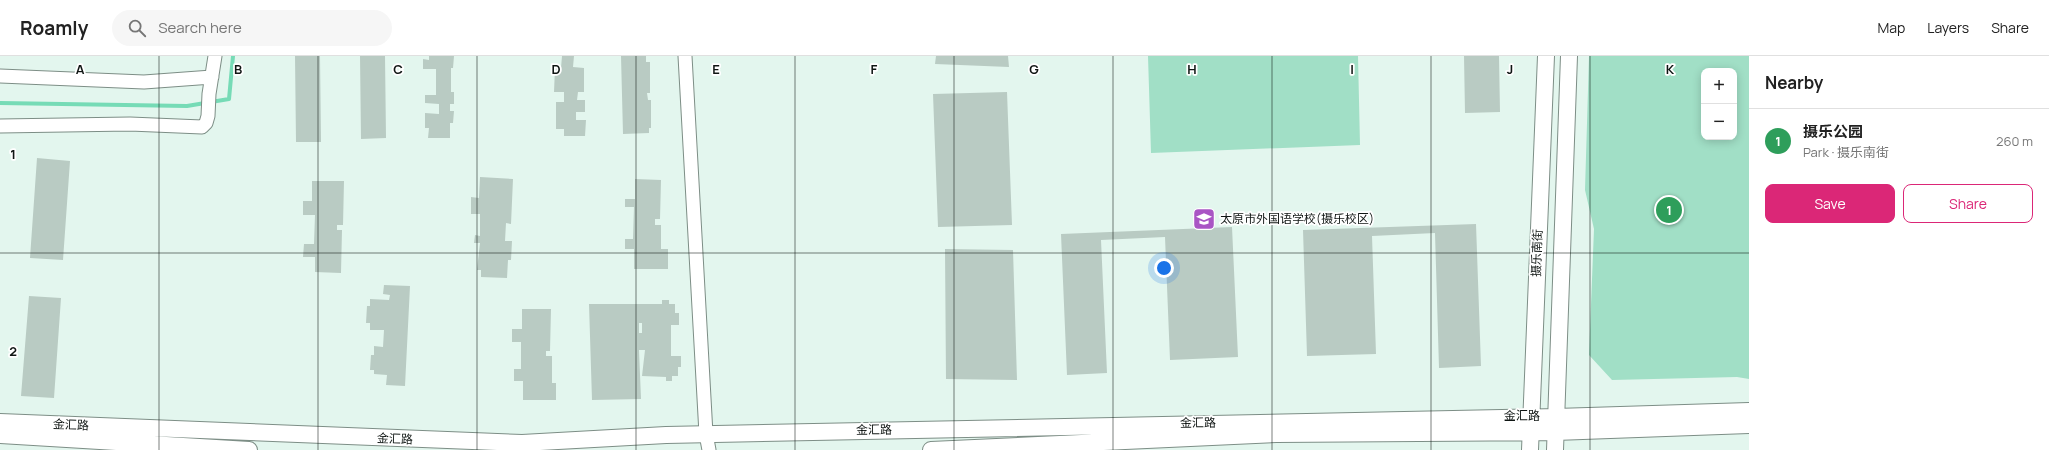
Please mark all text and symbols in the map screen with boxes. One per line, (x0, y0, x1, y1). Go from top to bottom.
search box (112, 10, 392, 46)
text: Roamly (20, 15, 88, 41)
icon: search (126, 17, 148, 39)
text: Search here (158, 17, 242, 38)
text: Map (1877, 18, 1905, 37)
text: Layers (1927, 18, 1969, 37)
text: Share (1991, 18, 2029, 37)
text: A (76, 60, 85, 78)
text: B (234, 60, 242, 78)
text: C (393, 60, 403, 78)
text: D (551, 60, 561, 78)
text: E (712, 60, 720, 78)
text: F (871, 60, 878, 78)
text: G (1029, 60, 1039, 78)
text: H (1187, 60, 1197, 78)
text: I (1350, 60, 1354, 78)
text: J (1507, 60, 1513, 78)
text: K (1666, 60, 1675, 78)
map controls (1701, 68, 1737, 140)
button: + (1701, 68, 1737, 104)
text: Nearby (1765, 71, 1823, 94)
button: − (1701, 104, 1737, 140)
text: 摄乐公园 (1803, 121, 1863, 142)
text: 1 (1775, 132, 1781, 150)
text: 260 m (1996, 132, 2033, 150)
text: Park · 摄乐南街 (1803, 143, 1889, 161)
text: 1 (10, 145, 16, 163)
button: Save (1765, 184, 1895, 223)
button: Share (1903, 184, 2033, 223)
pin: 1 (1656, 195, 1682, 225)
school or university icon: 太原市外国语学校(摄乐校区) (1191, 206, 1217, 232)
place label: 太原市外国语学校(摄乐校区) (1220, 210, 1374, 227)
street label: 摄乐南街 (1527, 229, 1546, 277)
your location (1154, 258, 1174, 278)
text: 2 (9, 342, 17, 360)
street label: 金汇路 (1504, 407, 1540, 424)
street label: 金汇路 (1180, 414, 1216, 431)
street label: 金汇路 (53, 415, 89, 434)
street label: 金汇路 (856, 421, 892, 438)
street label: 金汇路 (377, 429, 413, 448)

